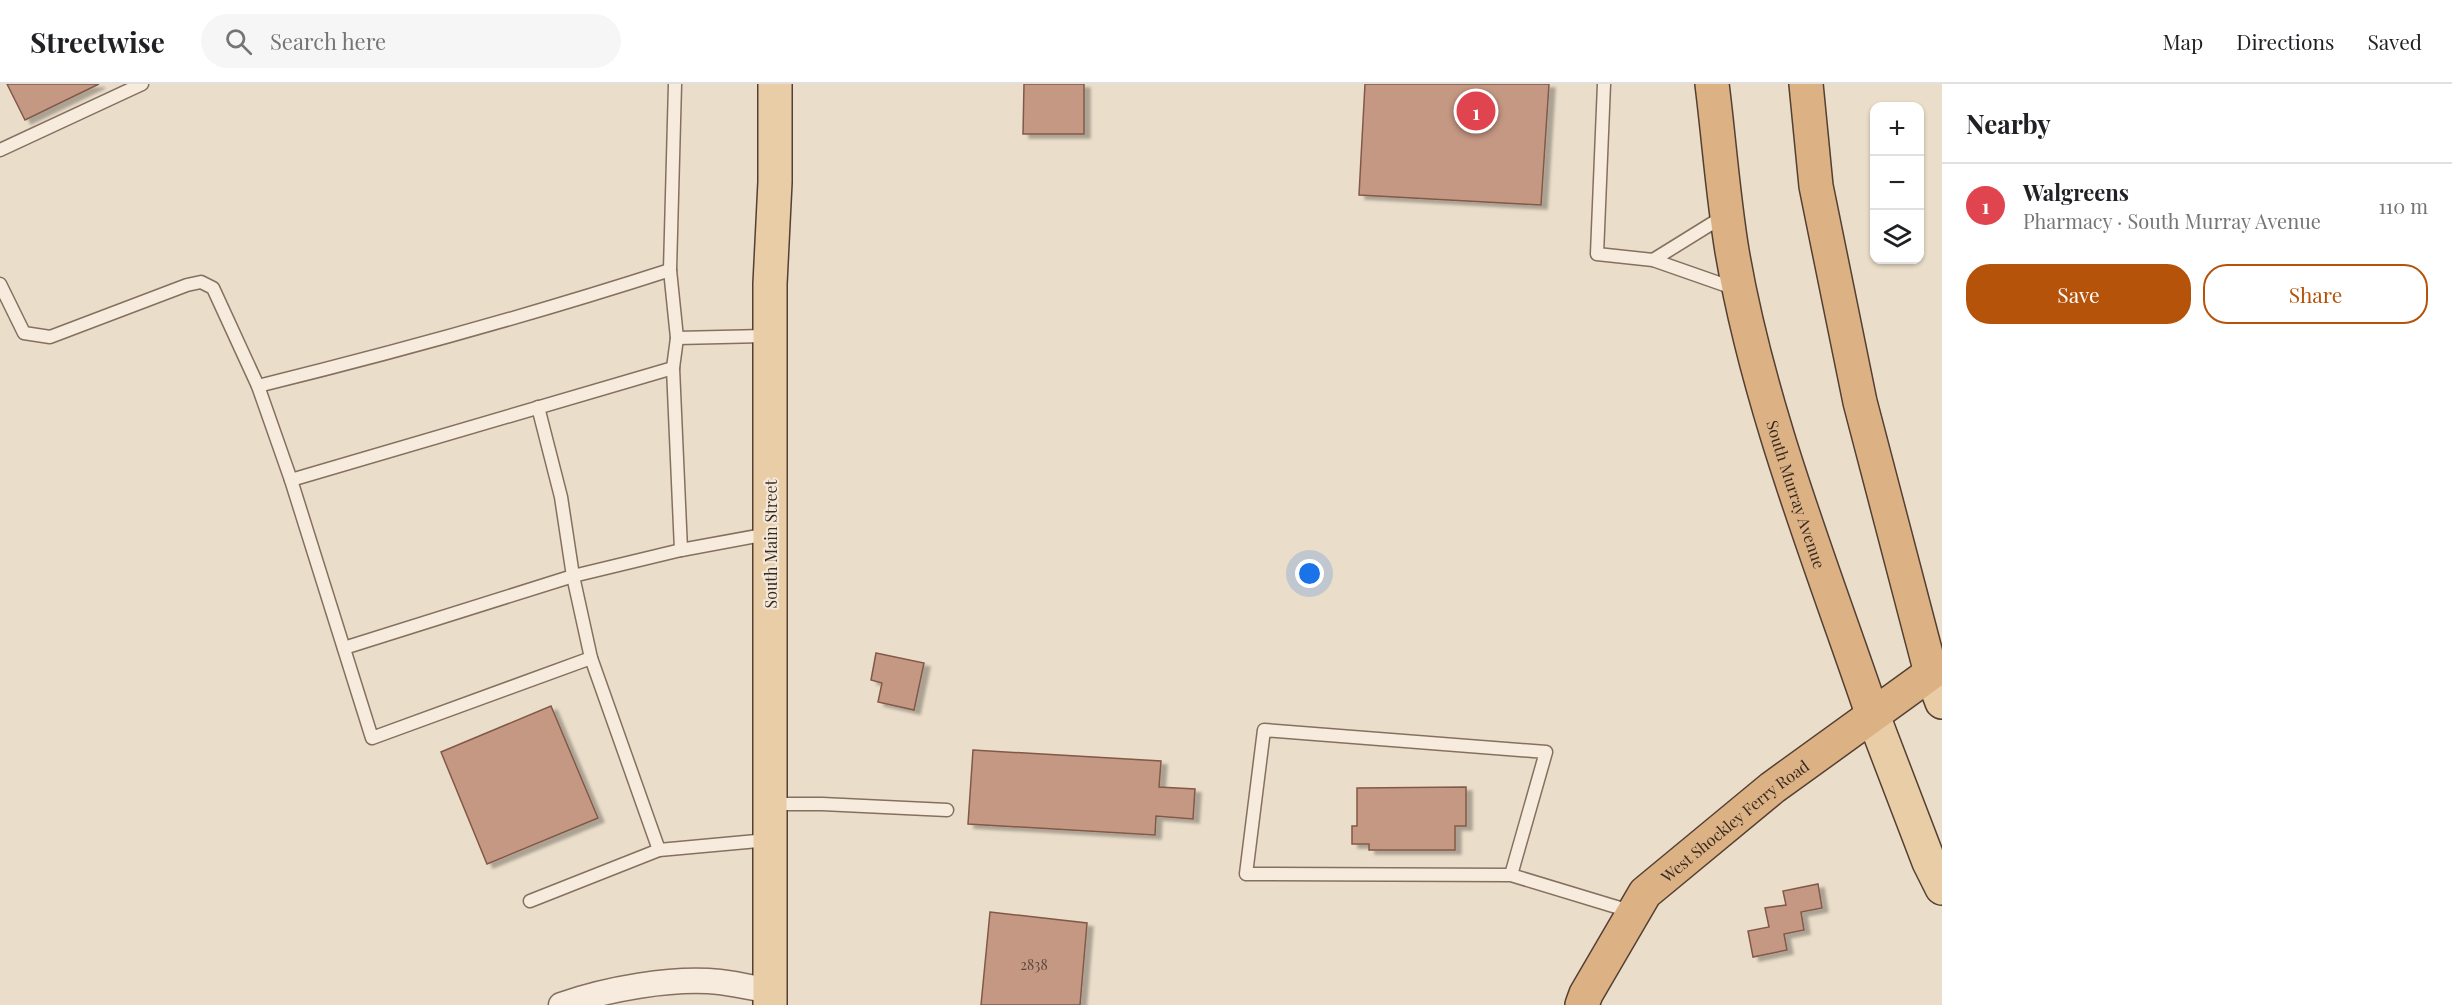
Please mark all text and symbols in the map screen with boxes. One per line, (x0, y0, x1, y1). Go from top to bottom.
search box (201, 14, 621, 68)
text: Streetwise (30, 23, 165, 60)
icon: search (222, 25, 255, 58)
text: Search here (270, 26, 386, 56)
text: Map (2162, 27, 2203, 55)
text: Directions (2236, 27, 2334, 55)
text: Saved (2367, 27, 2422, 55)
pin: 1 (1456, 88, 1496, 134)
map controls (1870, 102, 1924, 264)
button: + (1870, 102, 1924, 156)
text: Nearby (1966, 106, 2051, 141)
button: − (1870, 156, 1924, 210)
text: Walgreens (2023, 177, 2129, 207)
text: 1 (1982, 192, 1989, 219)
text: 110 m (2378, 192, 2428, 219)
text: Pharmacy · South Murray Avenue (2023, 207, 2321, 234)
button: layers (1870, 210, 1924, 264)
button: Save (1966, 264, 2191, 324)
button: Share (2203, 264, 2428, 324)
street label: South Murray Avenue (1763, 417, 1831, 571)
street label: South Main Street (760, 479, 781, 608)
your location (1295, 559, 1324, 588)
street label: West Shockley Ferry Road (1655, 755, 1813, 887)
house number: 2838 (1020, 955, 1048, 974)

